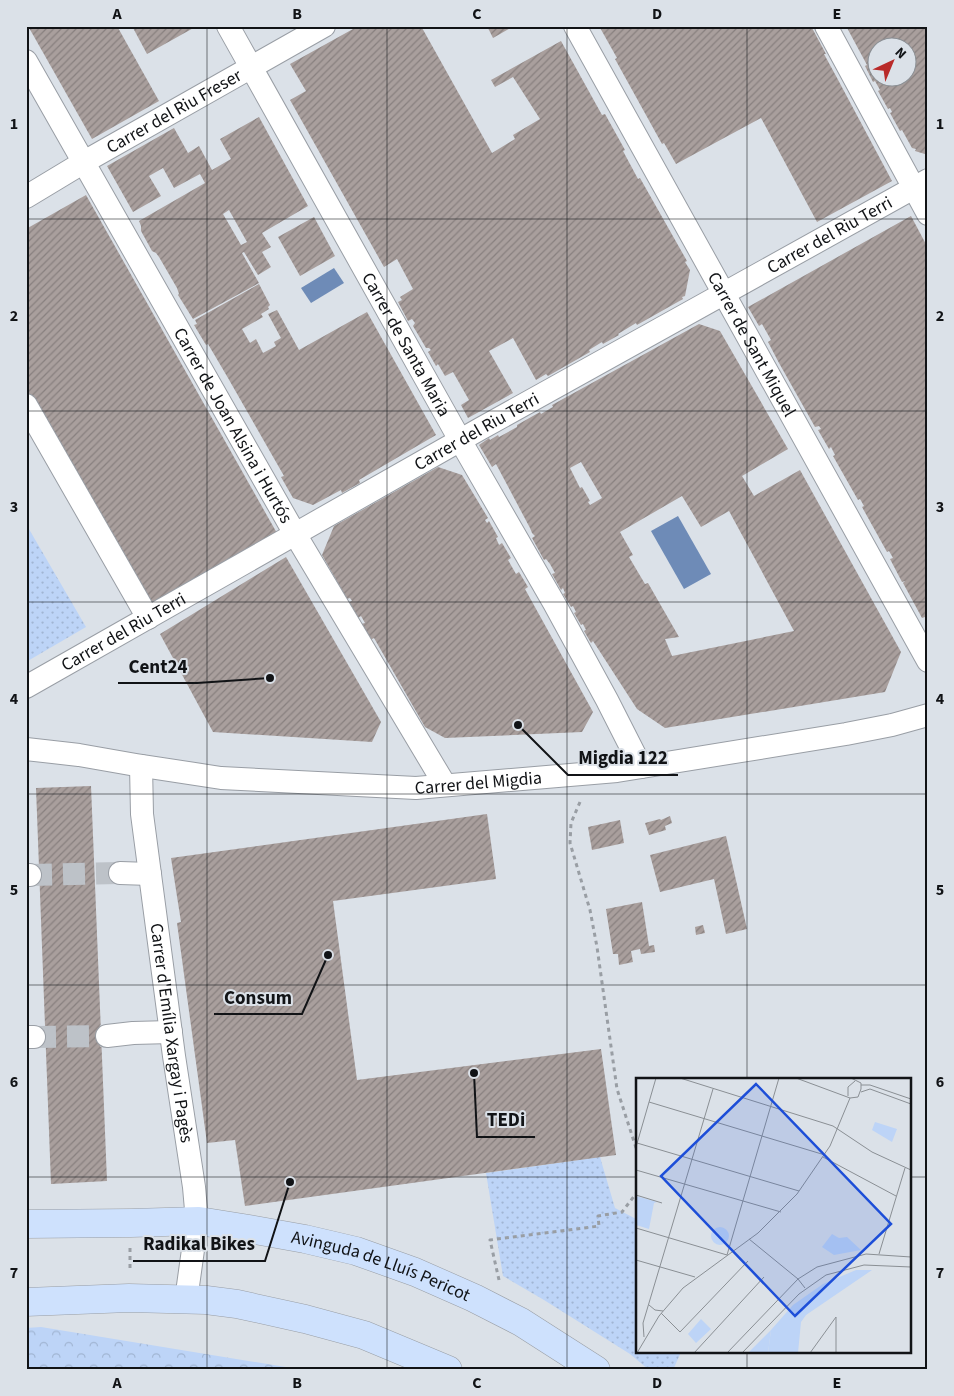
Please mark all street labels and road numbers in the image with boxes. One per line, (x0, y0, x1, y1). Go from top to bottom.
street label: Carrer del Riu Freser (102, 63, 247, 160)
street label: Carrer del Riu Terri (762, 190, 897, 280)
street label: Carrer de Sant Miquel (701, 267, 802, 421)
street label: Carrer de Santa Maria (356, 268, 456, 421)
street label: Carrer de Joan Alsina i Hurtós (167, 323, 298, 528)
street label: Carrer del Riu Terri (410, 387, 544, 477)
street label: Carrer del Riu Terri (57, 587, 191, 678)
street label: Carrer del Migdia (414, 765, 543, 801)
street label: Carrer d'Emília Xargay i Pagès (144, 922, 199, 1145)
street label: Avinguda de Lluís Pericot (289, 1225, 474, 1308)

